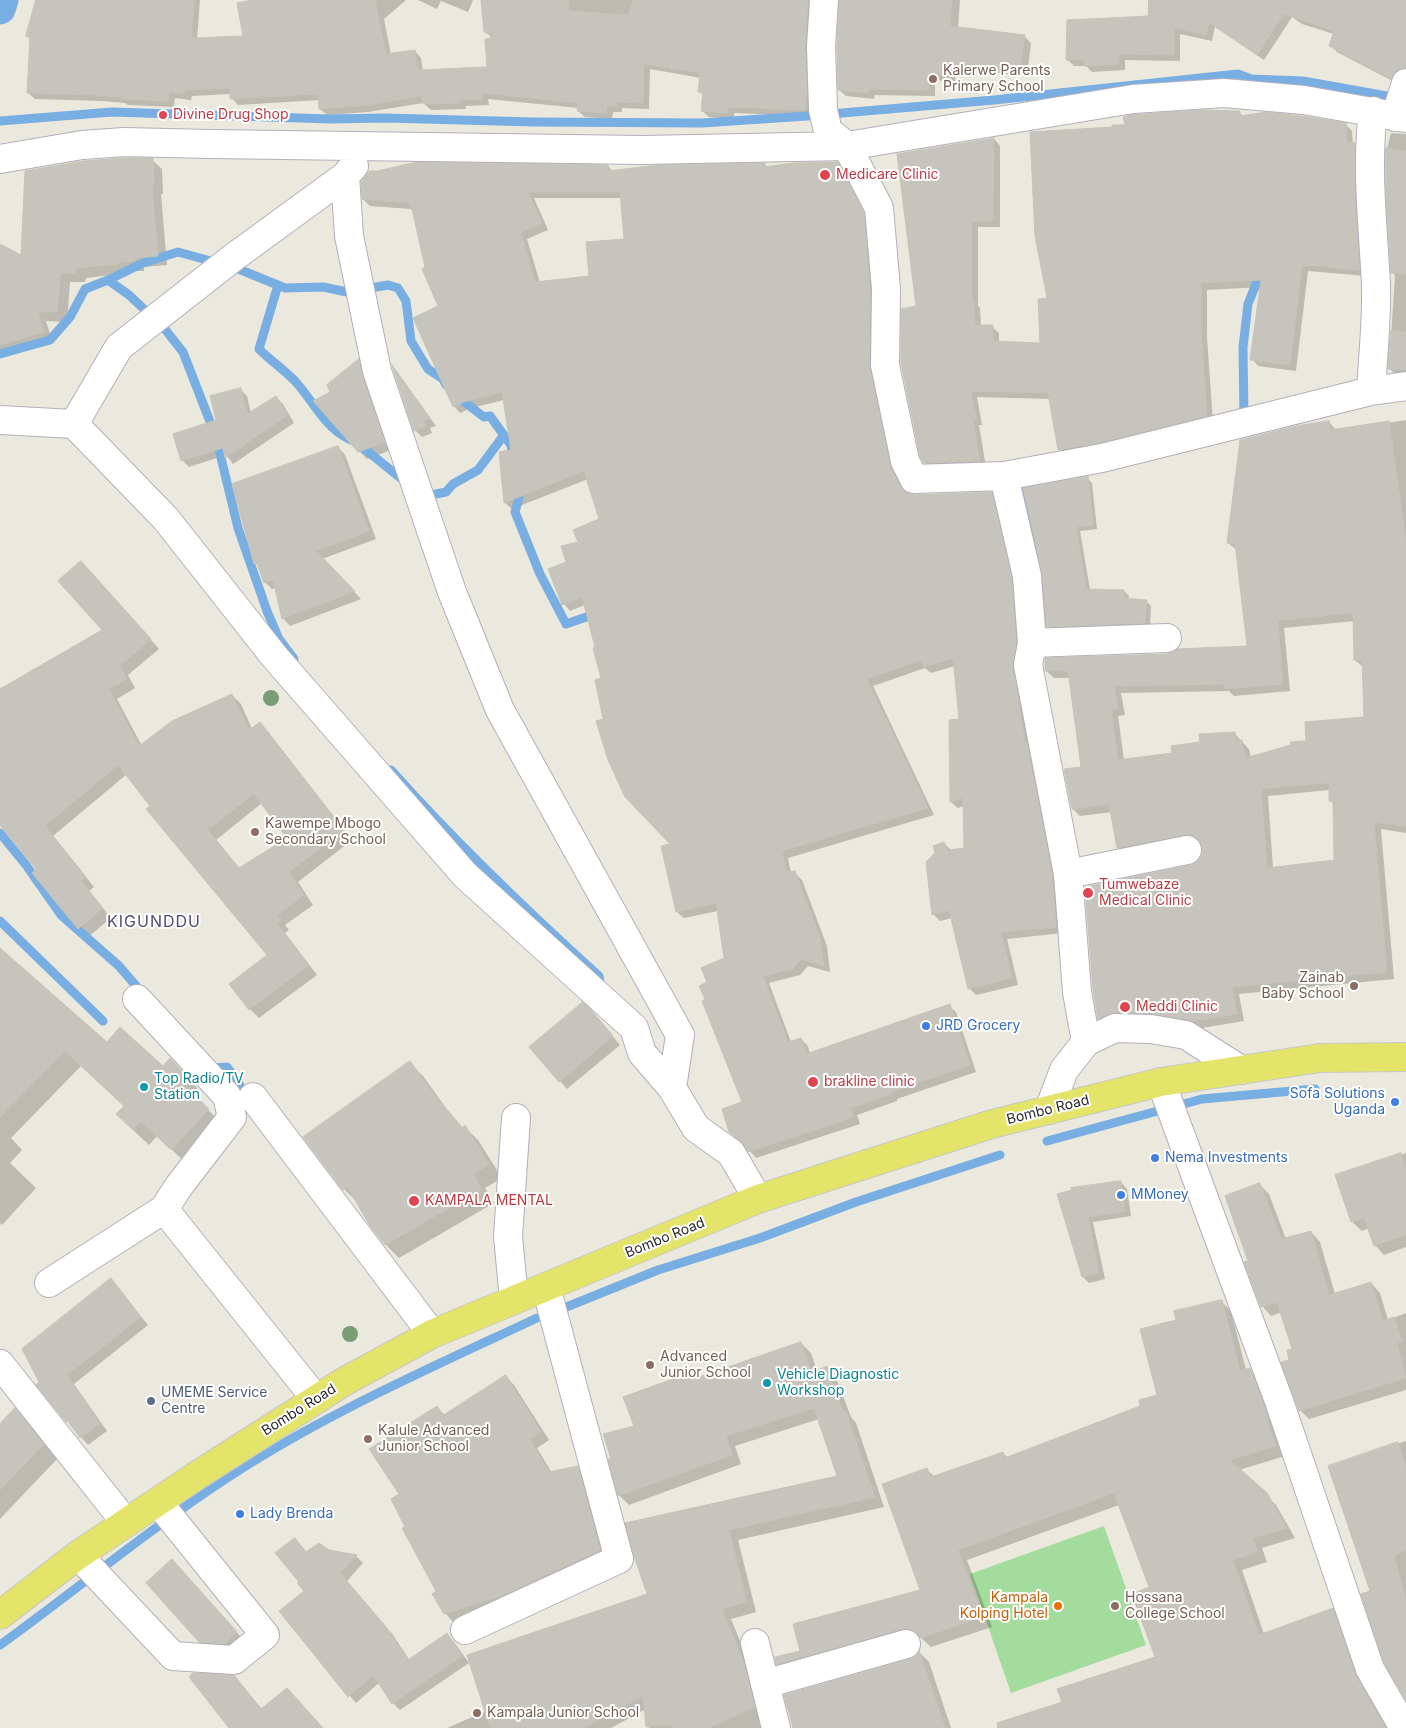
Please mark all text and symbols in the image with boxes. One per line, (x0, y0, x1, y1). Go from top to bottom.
place label: Kalerwe Parents Primary School (943, 63, 1051, 95)
marker: Kalerwe Parents Primary School (927, 73, 939, 85)
place label: Divine Drug Shop (173, 107, 289, 123)
marker: Divine Drug Shop (157, 109, 169, 121)
place label: Medicare Clinic (836, 167, 939, 183)
marker: Medicare Clinic (818, 168, 832, 182)
place label: Kawempe Mbogo Secondary School (265, 816, 386, 849)
marker: Kawempe Mbogo Secondary School (249, 826, 261, 838)
place label: Tumwebaze Medical Clinic (1099, 877, 1192, 910)
marker: Tumwebaze Medical Clinic (1081, 886, 1095, 900)
district label: KIGUNDDU (106, 912, 202, 932)
place label: Zainab Baby School (1261, 970, 1344, 1002)
marker: Zainab Baby School (1348, 980, 1360, 992)
place label: Meddi Clinic (1136, 999, 1218, 1015)
marker: Meddi Clinic (1118, 1000, 1132, 1014)
place label: JRD Grocery (936, 1018, 1020, 1034)
marker: JRD Grocery (920, 1020, 932, 1032)
place label: Top Radio/TV Station (154, 1071, 244, 1104)
place label: brakline clinic (824, 1074, 915, 1090)
marker: brakline clinic (806, 1075, 820, 1089)
marker: Top Radio/TV Station (138, 1081, 150, 1093)
place label: Sofa Solutions Uganda (1290, 1086, 1385, 1118)
street label: Bombo Road (1005, 1092, 1091, 1128)
marker: Sofa Solutions Uganda (1389, 1096, 1401, 1108)
place label: Nema Investments (1165, 1150, 1288, 1166)
marker: Nema Investments (1149, 1152, 1161, 1164)
place label: MMoney (1131, 1187, 1189, 1203)
marker: MMoney (1115, 1189, 1127, 1201)
place label: KAMPALA MENTAL (425, 1193, 553, 1209)
marker: KAMPALA MENTAL (407, 1194, 421, 1208)
street label: Bombo Road (623, 1214, 707, 1262)
place label: Advanced Junior School (660, 1349, 751, 1381)
marker: Advanced Junior School (644, 1359, 656, 1371)
place label: Vehicle Diagnostic Workshop (777, 1367, 899, 1400)
marker: Vehicle Diagnostic Workshop (761, 1377, 773, 1389)
street label: Bombo Road (259, 1380, 339, 1440)
place label: UMEME Service Centre (161, 1385, 268, 1418)
marker: UMEME Service Centre (145, 1395, 157, 1407)
place label: Kalule Advanced Junior School (378, 1423, 489, 1455)
marker: Kalule Advanced Junior School (362, 1433, 374, 1445)
place label: Lady Brenda (250, 1506, 333, 1522)
marker: Lady Brenda (234, 1508, 246, 1520)
place label: Kampala Kolping Hotel (960, 1590, 1048, 1622)
place label: Hossana College School (1125, 1590, 1225, 1622)
marker: Kampala Kolping Hotel (1052, 1600, 1064, 1612)
marker: Hossana College School (1109, 1600, 1121, 1612)
place label: Kampala Junior School (487, 1705, 639, 1721)
marker: Kampala Junior School (471, 1707, 483, 1719)

